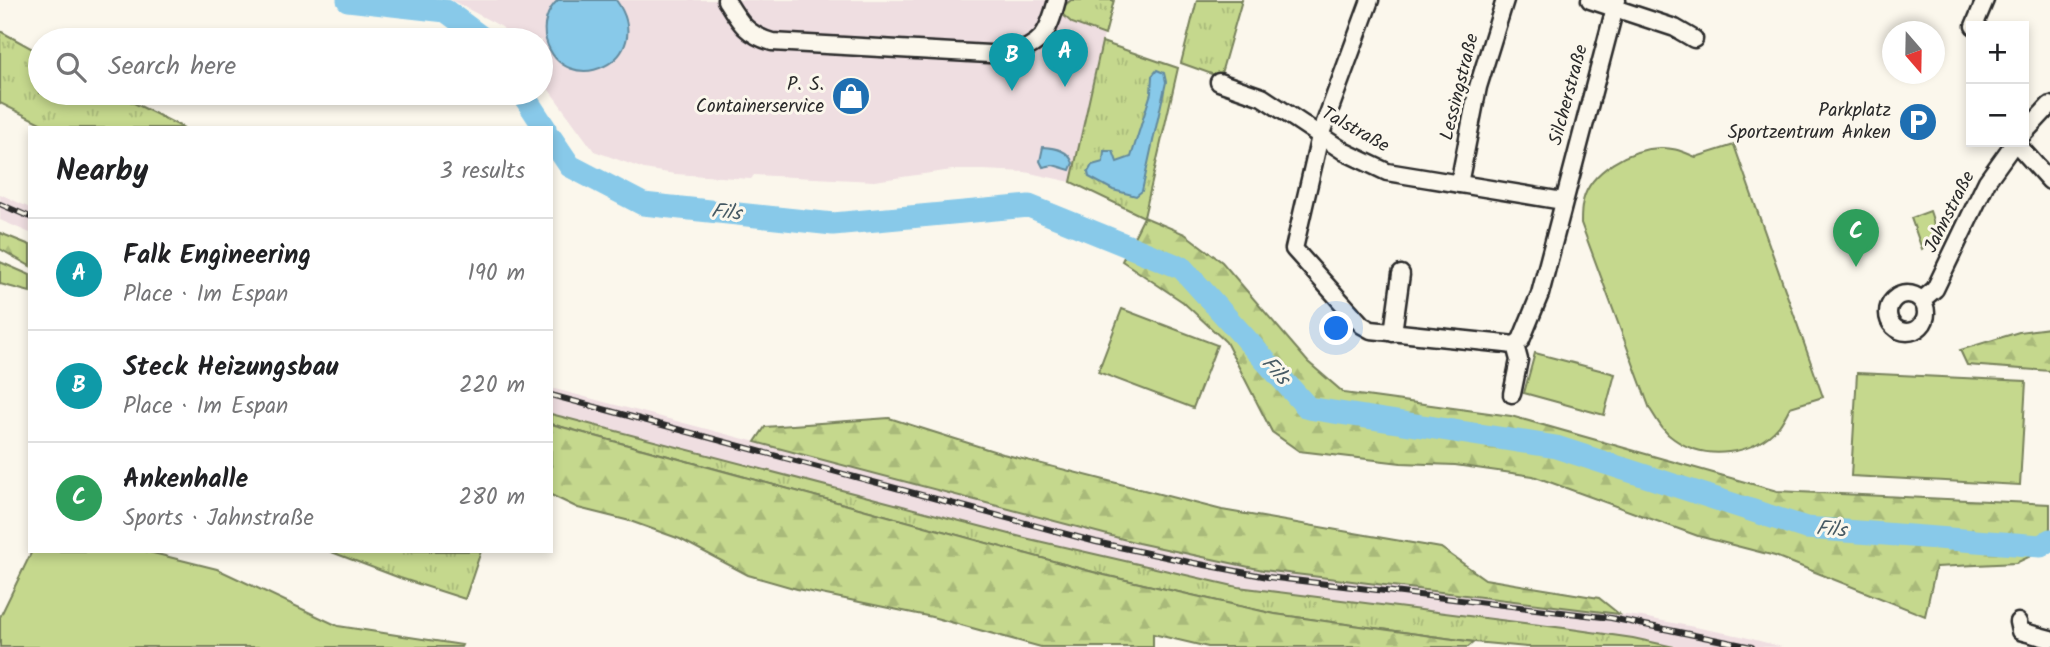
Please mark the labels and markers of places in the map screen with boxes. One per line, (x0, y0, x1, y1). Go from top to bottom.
pin: A (1042, 29, 1088, 87)
pin: B (989, 33, 1035, 91)
place label: P. S. Containerservice (696, 70, 824, 122)
shop icon: P. S. Containerservice (830, 75, 872, 117)
place label: Parkplatz Sportzentrum Anken (1728, 96, 1891, 148)
parking icon: Parkplatz Sportzentrum Anken (1897, 101, 1939, 143)
pin: C (1833, 209, 1879, 267)

